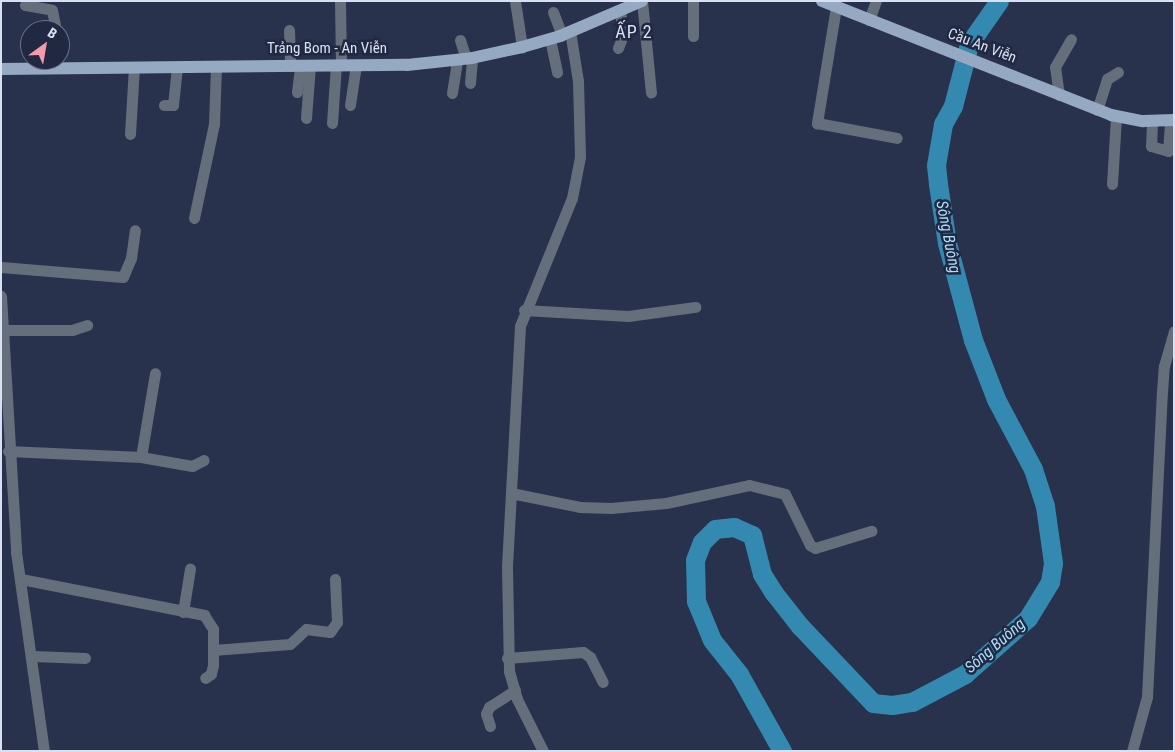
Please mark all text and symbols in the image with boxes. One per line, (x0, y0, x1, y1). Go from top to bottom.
north arrow (20, 20, 70, 70)
district label: ẤP 2 (615, 21, 653, 43)
text: B (45, 24, 60, 42)
street label: Cầu An Viễn (945, 25, 1019, 67)
street label: Trảng Bom - An Viễn (267, 40, 387, 58)
water label: Sông Buông (932, 199, 964, 275)
water label: Sông Buông (961, 615, 1029, 677)

